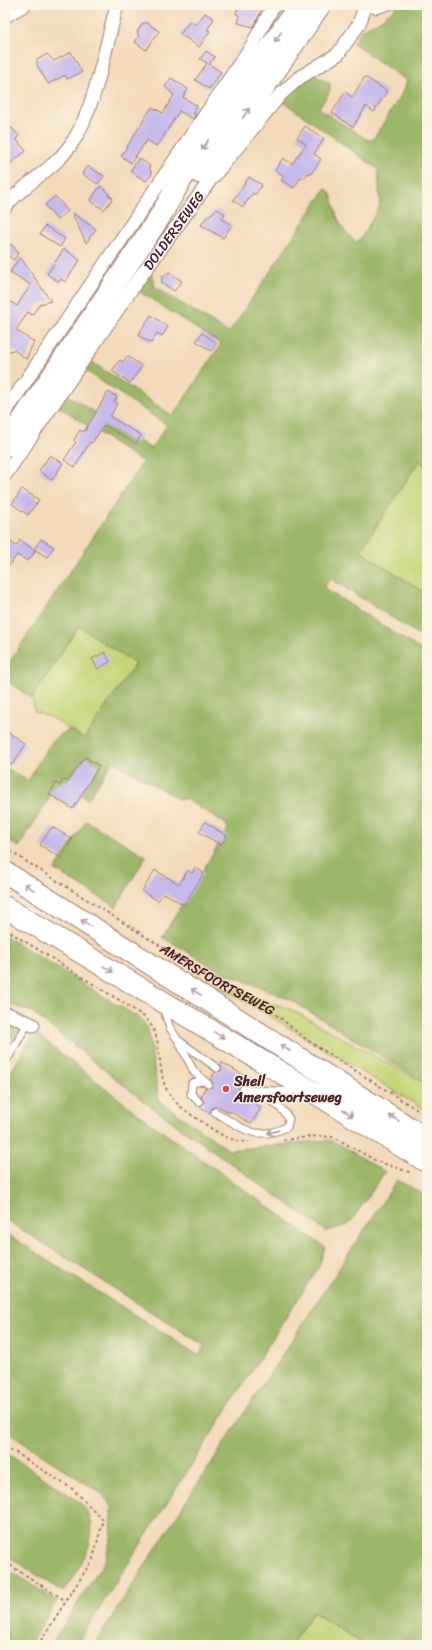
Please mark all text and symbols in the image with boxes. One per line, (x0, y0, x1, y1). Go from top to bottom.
one-way arrow (273, 31, 281, 43)
one-way arrow (242, 107, 250, 118)
one-way arrow (201, 139, 209, 150)
street label: DOLDERSEWEG (137, 186, 212, 276)
one-way arrow (23, 883, 35, 891)
one-way arrow (81, 919, 92, 927)
street label: AMERSFOORTSEWEG (154, 936, 281, 1022)
one-way arrow (102, 965, 113, 973)
one-way arrow (191, 988, 202, 996)
one-way arrow (213, 1032, 225, 1040)
one-way arrow (279, 1044, 290, 1053)
place label: Shell Amersfoortseweg (233, 1069, 342, 1110)
marker: Shell Amersfoortseweg (221, 1084, 231, 1094)
one-way arrow (342, 1109, 353, 1117)
one-way arrow (389, 1114, 400, 1122)
one-way arrow (266, 1129, 279, 1136)

